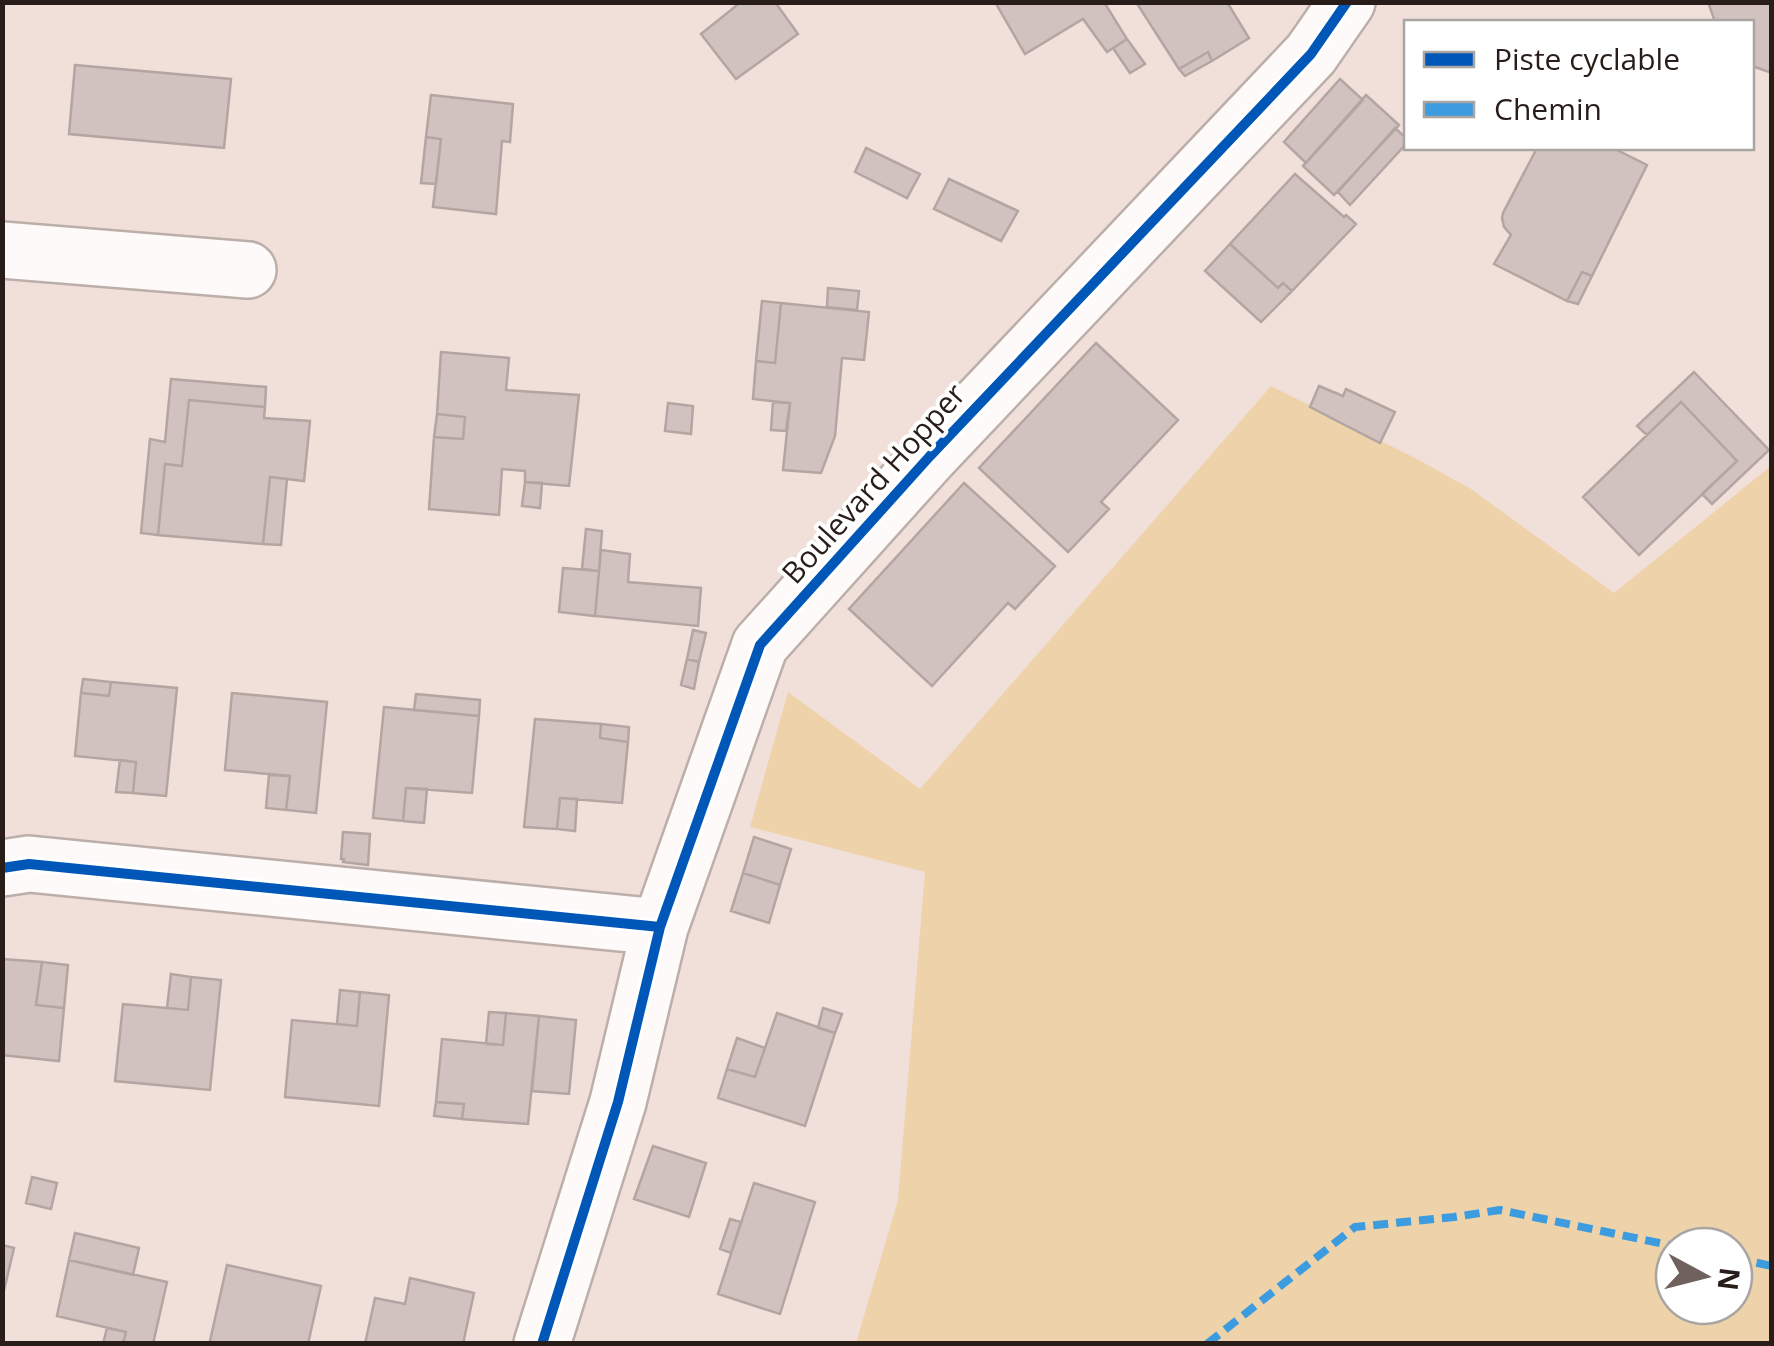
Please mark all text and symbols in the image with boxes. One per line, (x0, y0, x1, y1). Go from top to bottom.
legend (1404, 20, 1754, 150)
text: Piste cyclable (1494, 38, 1680, 79)
text: Chemin (1494, 88, 1602, 129)
street label: Boulevard Hopper (772, 374, 974, 592)
north arrow (1654, 1226, 1754, 1326)
text: N (1710, 1266, 1750, 1293)

